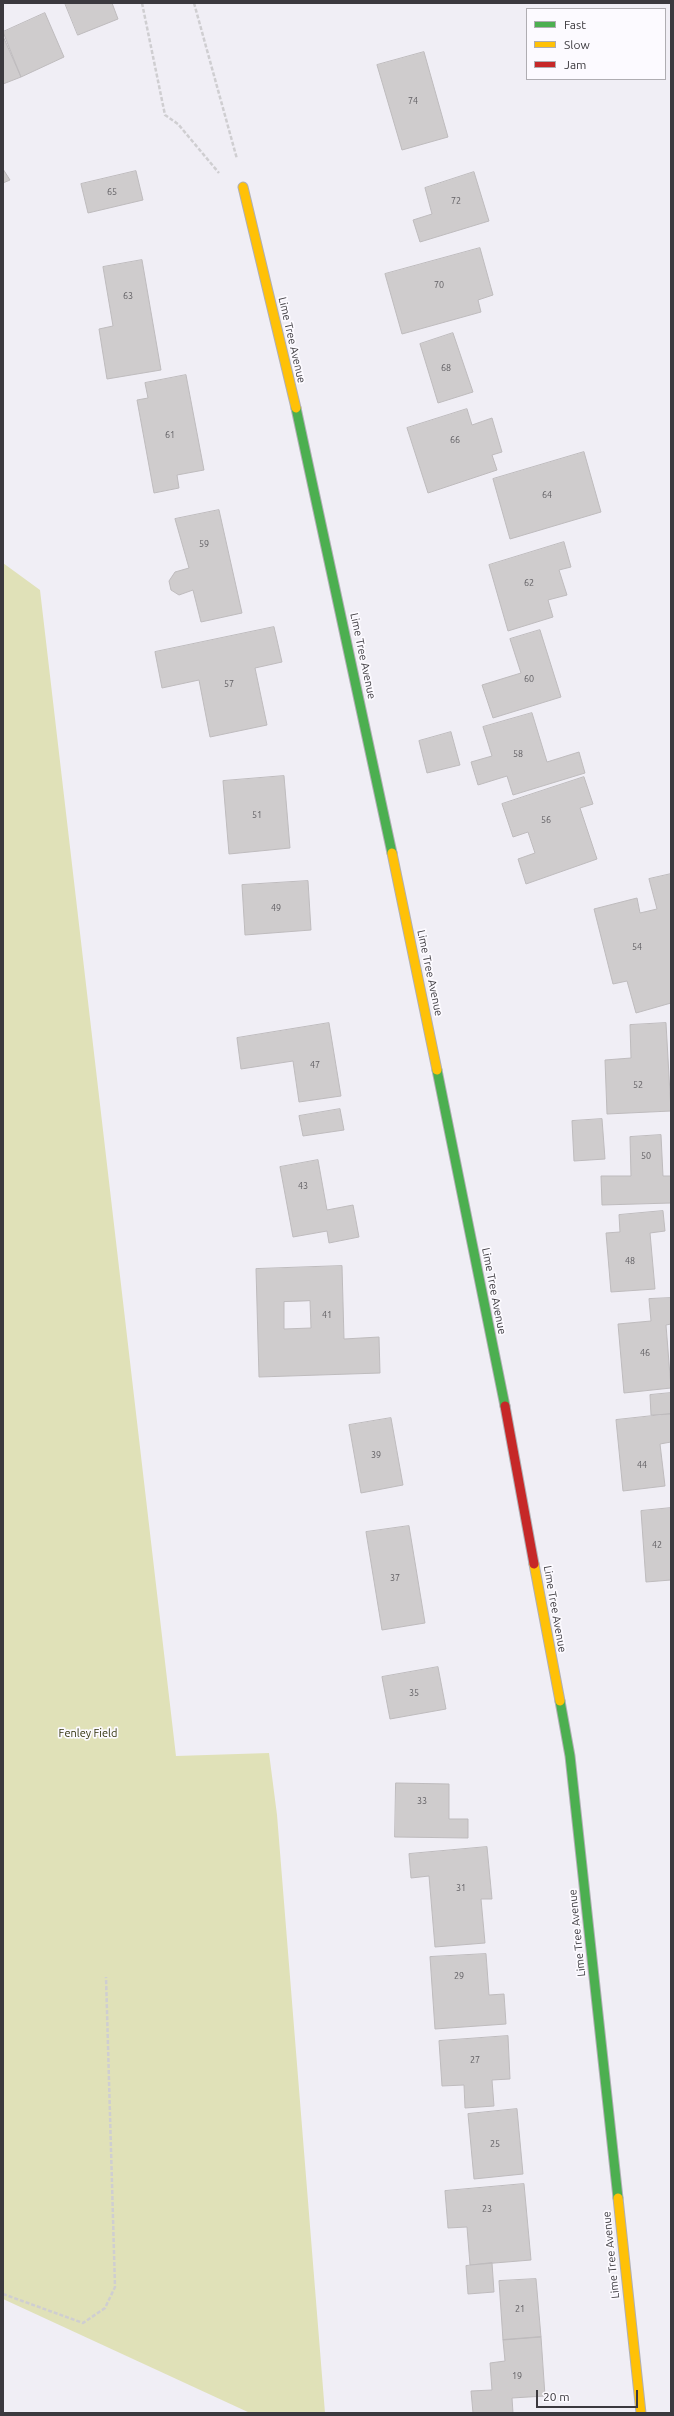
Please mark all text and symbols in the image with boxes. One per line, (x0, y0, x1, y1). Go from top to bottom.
legend (526, 8, 666, 80)
text: Fast (564, 18, 586, 31)
text: Slow (564, 38, 590, 51)
text: Jam (564, 58, 586, 71)
house number: 74 (408, 96, 418, 106)
house number: 65 (107, 187, 117, 197)
house number: 72 (451, 196, 461, 206)
house number: 70 (434, 280, 444, 290)
house number: 63 (123, 291, 133, 301)
street label: Lime Tree Avenue (276, 296, 308, 384)
house number: 68 (441, 363, 451, 373)
house number: 61 (165, 430, 175, 440)
house number: 66 (450, 435, 460, 445)
house number: 64 (542, 490, 552, 500)
house number: 59 (199, 539, 209, 549)
house number: 62 (524, 578, 534, 588)
street label: Lime Tree Avenue (347, 612, 379, 700)
house number: 60 (524, 674, 534, 684)
house number: 57 (224, 679, 234, 689)
house number: 58 (513, 749, 523, 759)
house number: 51 (252, 810, 262, 820)
house number: 56 (541, 815, 551, 825)
house number: 49 (271, 903, 281, 913)
street label: Lime Tree Avenue (414, 929, 446, 1017)
house number: 54 (632, 942, 642, 952)
house number: 47 (310, 1060, 320, 1070)
house number: 52 (633, 1080, 643, 1090)
house number: 50 (641, 1151, 651, 1161)
house number: 43 (298, 1181, 308, 1191)
street label: Lime Tree Avenue (479, 1247, 509, 1335)
house number: 48 (625, 1256, 635, 1266)
house number: 41 (322, 1310, 332, 1320)
house number: 46 (640, 1348, 650, 1358)
house number: 39 (371, 1450, 381, 1460)
house number: 44 (637, 1460, 647, 1470)
house number: 42 (652, 1540, 662, 1550)
street label: Lime Tree Avenue (541, 1565, 569, 1653)
house number: 37 (390, 1573, 400, 1583)
house number: 35 (409, 1688, 419, 1698)
park label: Fenley Field (59, 1726, 117, 1740)
house number: 33 (417, 1796, 427, 1806)
house number: 31 (456, 1883, 466, 1893)
street label: Lime Tree Avenue (566, 1889, 588, 1977)
house number: 29 (454, 1971, 464, 1981)
house number: 27 (470, 2055, 480, 2065)
house number: 25 (490, 2139, 500, 2149)
house number: 23 (482, 2204, 492, 2214)
street label: Lime Tree Avenue (600, 2211, 622, 2299)
house number: 21 (515, 2304, 525, 2314)
house number: 19 (512, 2371, 522, 2381)
scale bar (538, 2382, 640, 2408)
text: 20 m (543, 2390, 570, 2403)

